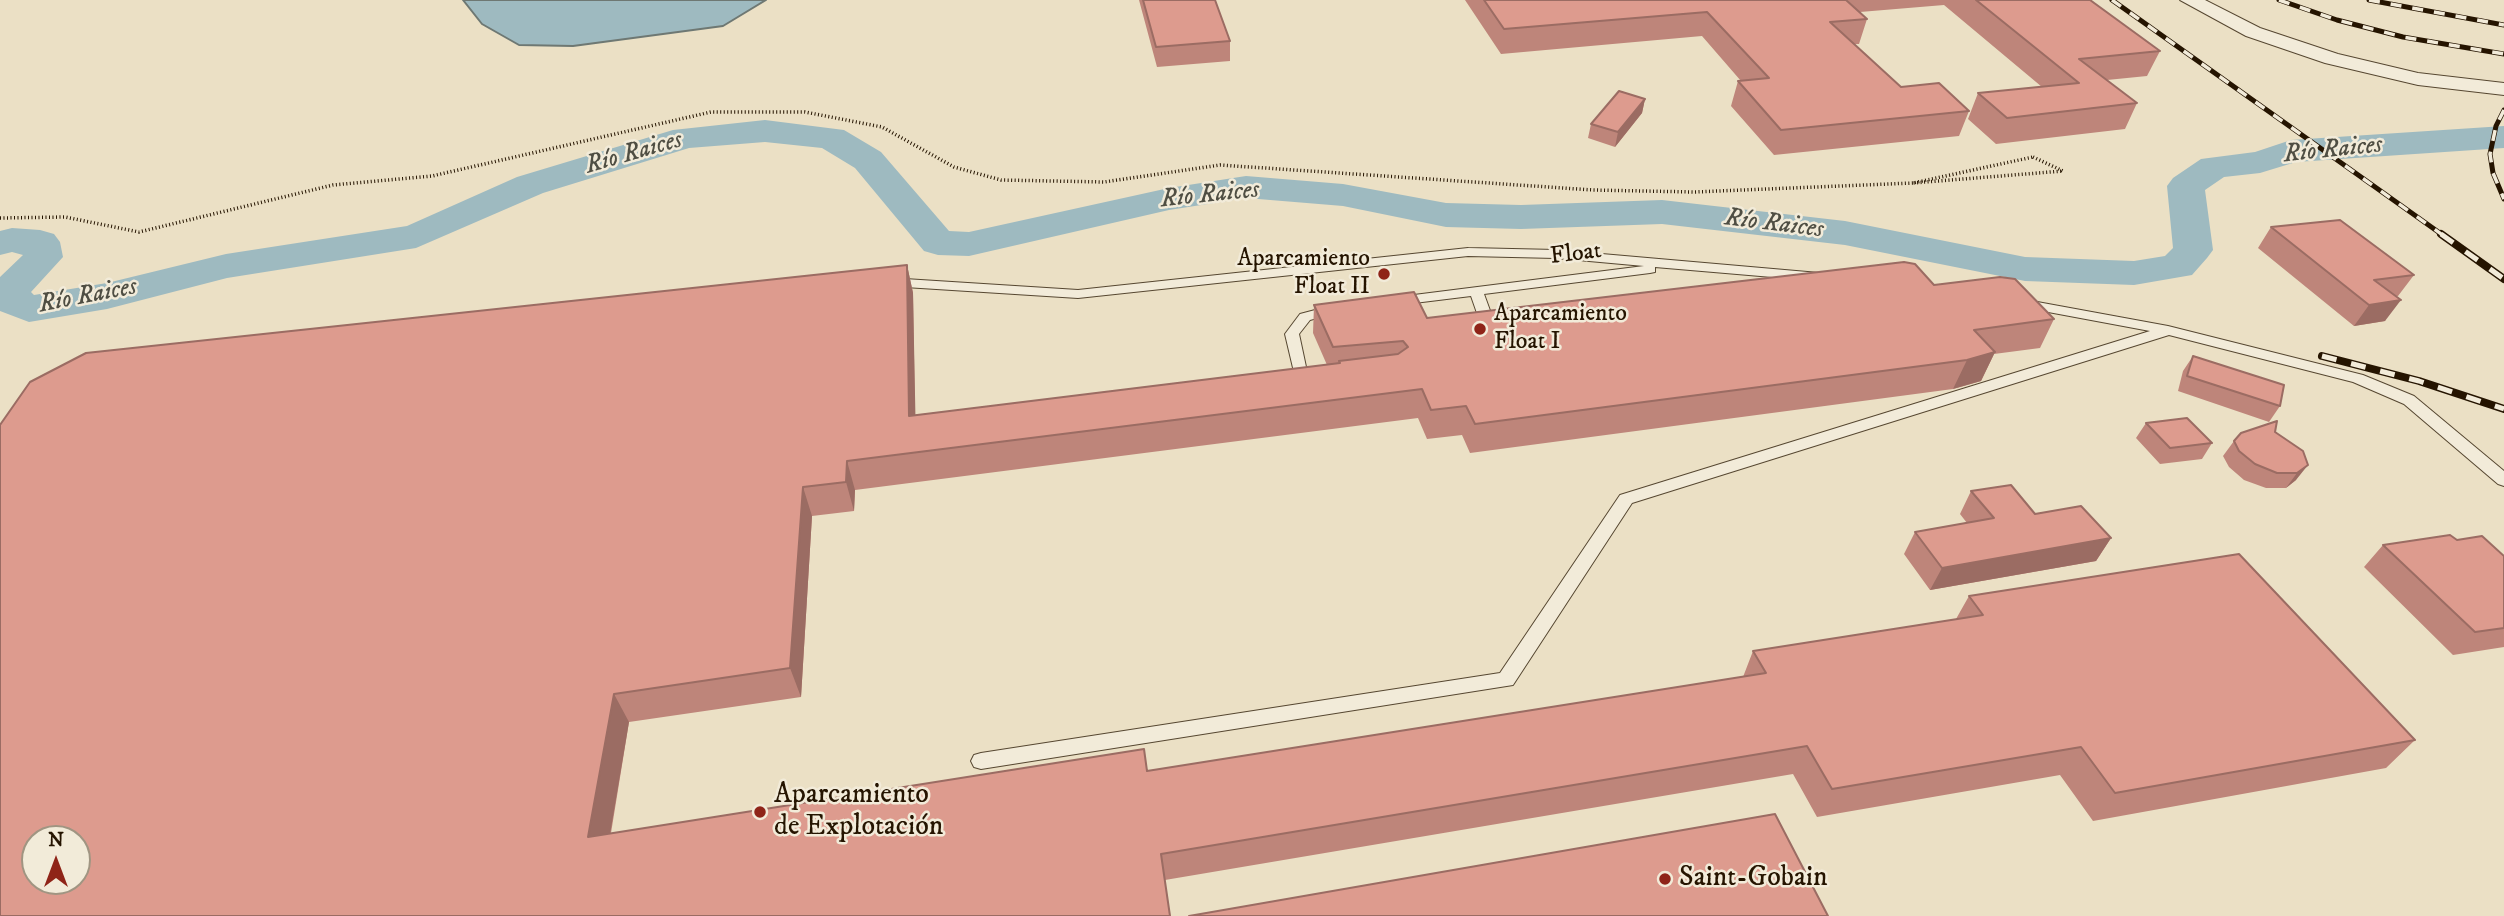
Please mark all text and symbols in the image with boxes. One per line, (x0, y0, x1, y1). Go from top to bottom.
water label: Río Raices (582, 125, 686, 183)
water label: Río Raices (2282, 130, 2384, 172)
water label: Río Raices (1159, 175, 1261, 217)
water label: Río Raices (1723, 203, 1825, 247)
street label: Float (1549, 238, 1603, 272)
place label: Aparcamiento Float II (1237, 246, 1370, 302)
marker: Aparcamiento Float II (1376, 266, 1392, 282)
water label: Río Raices (36, 272, 140, 322)
place label: Aparcamiento Float I (1494, 301, 1627, 357)
marker: Aparcamiento Float I (1472, 321, 1488, 337)
place label: Aparcamiento de Explotación (774, 779, 943, 845)
marker: Aparcamiento de Explotación (752, 804, 768, 820)
north arrow (21, 825, 91, 895)
text: N (48, 829, 64, 852)
place label: Saint-Gobain (1679, 862, 1828, 896)
marker: Saint-Gobain (1657, 871, 1673, 887)

